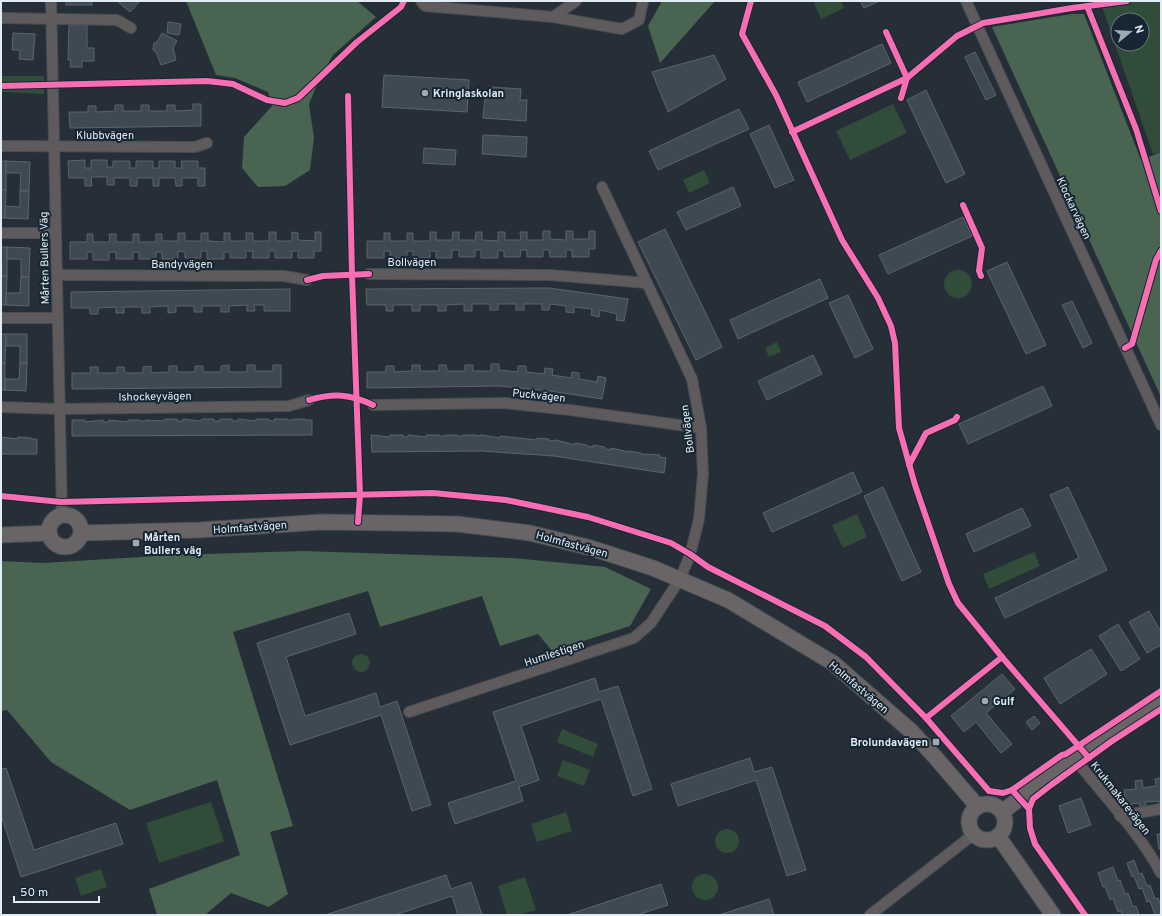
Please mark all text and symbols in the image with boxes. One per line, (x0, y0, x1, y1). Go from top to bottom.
north arrow (1110, 12, 1150, 52)
text: N (1131, 23, 1146, 35)
place label: Kringlaskolan (433, 87, 504, 101)
marker: Kringlaskolan (420, 88, 430, 98)
street label: Klubbvägen (76, 129, 134, 143)
street label: Klockarvägen (1053, 175, 1094, 242)
street label: Mårten Bullers Väg (37, 211, 53, 304)
street label: Bollvägen (388, 256, 436, 270)
street label: Bandyvägen (151, 258, 213, 272)
street label: Puckvägen (511, 386, 566, 406)
street label: Ishockeyvägen (118, 389, 192, 405)
street label: Bollvägen (678, 404, 698, 454)
street label: Holmfastvägen (213, 518, 287, 538)
street label: Holmfastvägen (534, 529, 609, 561)
place label: Mårten Bullers väg (144, 531, 202, 558)
marker: Mårten Bullers väg (131, 538, 141, 548)
street label: Humlestigen (523, 638, 586, 670)
street label: Holmfastvägen (825, 659, 891, 717)
place label: Gulf (993, 695, 1014, 709)
marker: Gulf (980, 696, 990, 706)
place label: Brolundavägen (850, 736, 928, 750)
marker: Brolundavägen (931, 737, 941, 747)
street label: Krukmakarevägen (1087, 759, 1153, 838)
scale bar (14, 878, 99, 904)
text: 50 m (20, 885, 48, 901)

